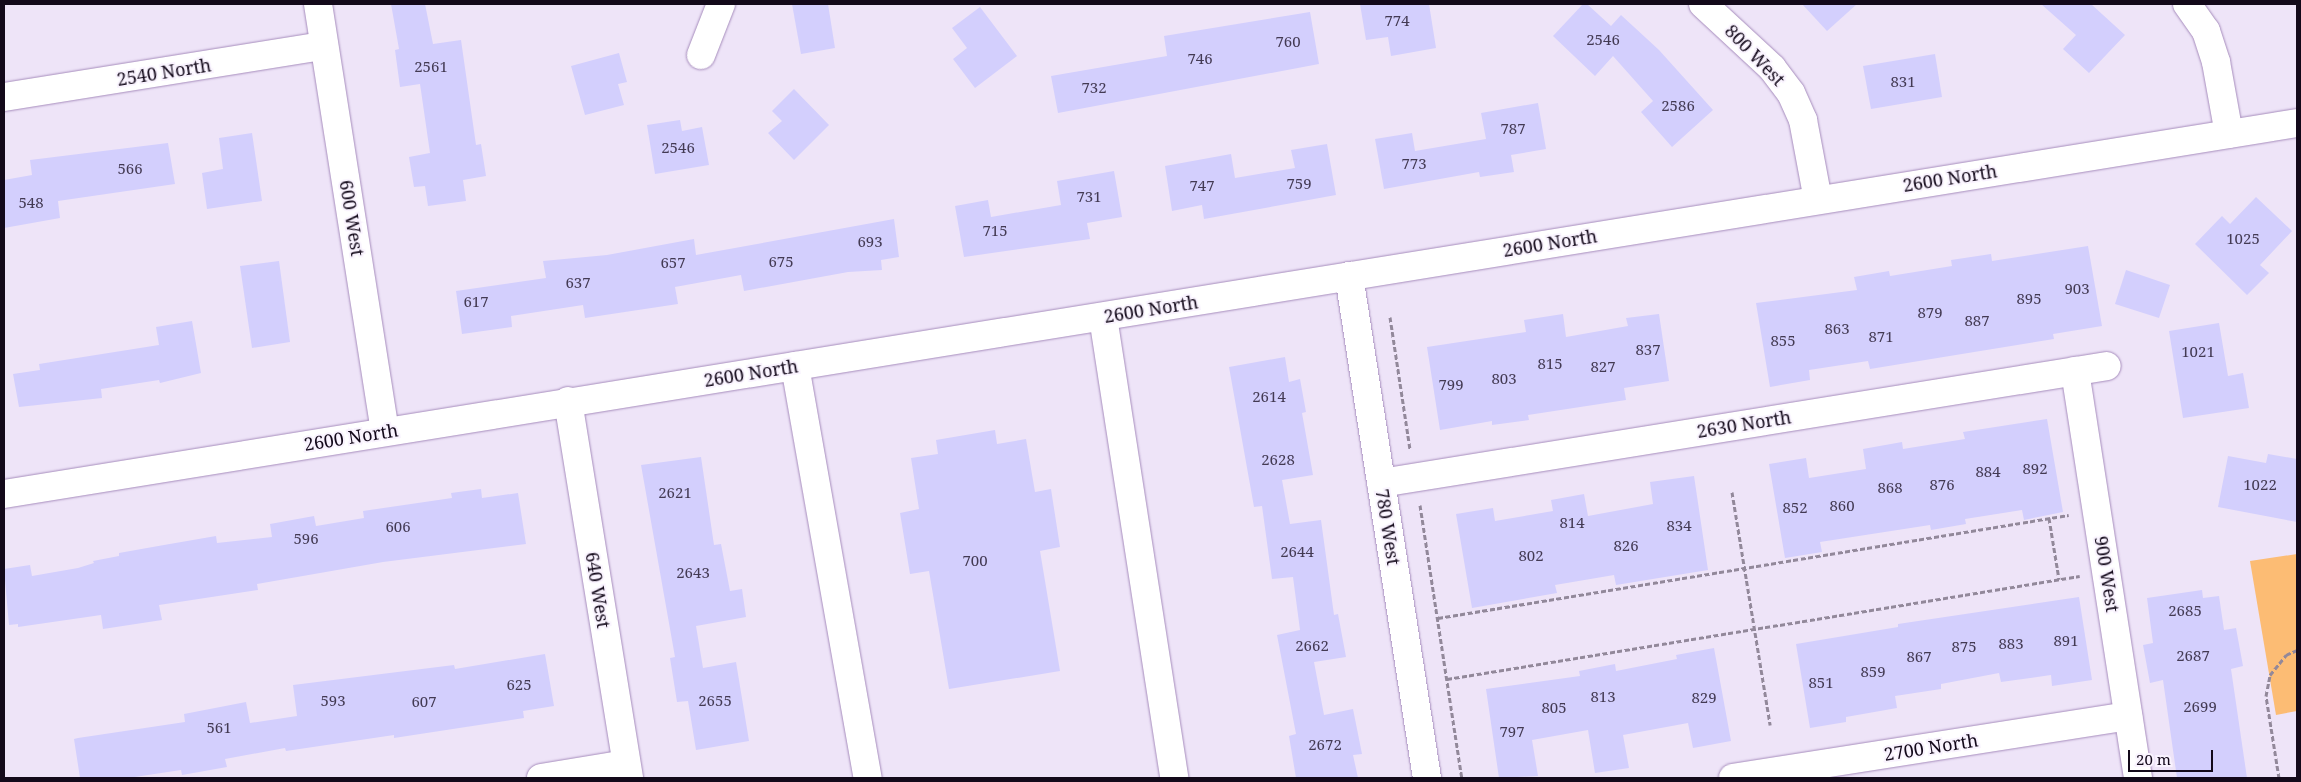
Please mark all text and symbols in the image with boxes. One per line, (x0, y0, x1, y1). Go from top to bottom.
house number: 774 (1384, 12, 1410, 30)
street label: 800 West (1721, 20, 1789, 90)
house number: 2546 (1586, 31, 1620, 49)
house number: 760 (1275, 33, 1301, 51)
house number: 746 (1187, 50, 1213, 68)
street label: 2540 North (115, 54, 213, 90)
house number: 2561 (414, 58, 448, 76)
house number: 831 (1890, 73, 1916, 91)
house number: 732 (1081, 79, 1107, 97)
house number: 2586 (1661, 97, 1695, 115)
house number: 787 (1500, 120, 1526, 138)
house number: 2546 (661, 139, 695, 157)
house number: 773 (1401, 155, 1427, 173)
house number: 566 (117, 160, 143, 178)
street label: 2600 North (1901, 160, 1999, 196)
house number: 759 (1286, 175, 1312, 193)
house number: 747 (1189, 177, 1215, 195)
street label: 600 West (335, 178, 369, 258)
house number: 731 (1076, 188, 1102, 206)
house number: 548 (18, 194, 44, 212)
house number: 715 (982, 222, 1008, 240)
street label: 2600 North (1501, 225, 1599, 261)
house number: 1025 (2226, 230, 2260, 248)
house number: 693 (857, 233, 883, 251)
house number: 675 (768, 253, 794, 271)
house number: 657 (660, 254, 686, 272)
house number: 637 (565, 274, 591, 292)
house number: 903 (2064, 280, 2090, 298)
house number: 895 (2016, 290, 2042, 308)
street label: 2600 North (1102, 291, 1200, 327)
house number: 617 (463, 293, 489, 311)
house number: 879 (1917, 304, 1943, 322)
house number: 887 (1964, 312, 1990, 330)
house number: 863 (1824, 320, 1850, 338)
house number: 871 (1868, 328, 1894, 346)
house number: 855 (1770, 332, 1796, 350)
house number: 837 (1635, 341, 1661, 359)
house number: 1021 (2181, 343, 2215, 361)
street label: 2600 North (702, 355, 800, 391)
house number: 815 (1537, 355, 1563, 373)
house number: 827 (1590, 358, 1616, 376)
house number: 803 (1491, 370, 1517, 388)
house number: 799 (1438, 376, 1464, 394)
house number: 2614 (1252, 388, 1286, 406)
street label: 2630 North (1695, 406, 1793, 442)
street label: 2600 North (302, 419, 400, 455)
house number: 2628 (1261, 451, 1295, 469)
house number: 892 (2022, 460, 2048, 478)
house number: 884 (1975, 463, 2001, 481)
house number: 876 (1929, 476, 1955, 494)
house number: 1022 (2243, 476, 2277, 494)
house number: 868 (1877, 479, 1903, 497)
house number: 2621 (658, 484, 692, 502)
street label: 780 West (1371, 487, 1405, 567)
house number: 860 (1829, 497, 1855, 515)
house number: 852 (1782, 499, 1808, 517)
house number: 814 (1559, 514, 1585, 532)
house number: 834 (1666, 517, 1692, 535)
house number: 606 (385, 518, 411, 536)
house number: 596 (293, 530, 319, 548)
street label: 900 West (2090, 534, 2124, 614)
house number: 826 (1613, 537, 1639, 555)
house number: 2644 (1280, 543, 1314, 561)
house number: 802 (1518, 547, 1544, 565)
street label: 640 West (581, 550, 615, 630)
house number: 700 (962, 552, 988, 570)
house number: 2643 (676, 564, 710, 582)
house number: 2685 (2168, 602, 2202, 620)
house number: 891 (2053, 632, 2079, 650)
house number: 883 (1998, 635, 2024, 653)
house number: 2662 (1295, 637, 1329, 655)
house number: 875 (1951, 638, 1977, 656)
house number: 2687 (2176, 647, 2210, 665)
house number: 867 (1906, 648, 1932, 666)
house number: 859 (1860, 663, 1886, 681)
house number: 851 (1808, 674, 1834, 692)
house number: 625 (506, 676, 532, 694)
house number: 813 (1590, 688, 1616, 706)
house number: 829 (1691, 689, 1717, 707)
house number: 593 (320, 692, 346, 710)
house number: 2655 (698, 692, 732, 710)
house number: 607 (411, 693, 437, 711)
house number: 2699 (2183, 698, 2217, 716)
house number: 805 (1541, 699, 1567, 717)
house number: 561 (206, 719, 232, 737)
house number: 797 (1499, 723, 1525, 741)
street label: 2700 North (1882, 729, 1980, 765)
house number: 2672 (1308, 736, 1342, 754)
scale bar (2131, 740, 2216, 772)
text: 20 m (2136, 749, 2171, 769)

